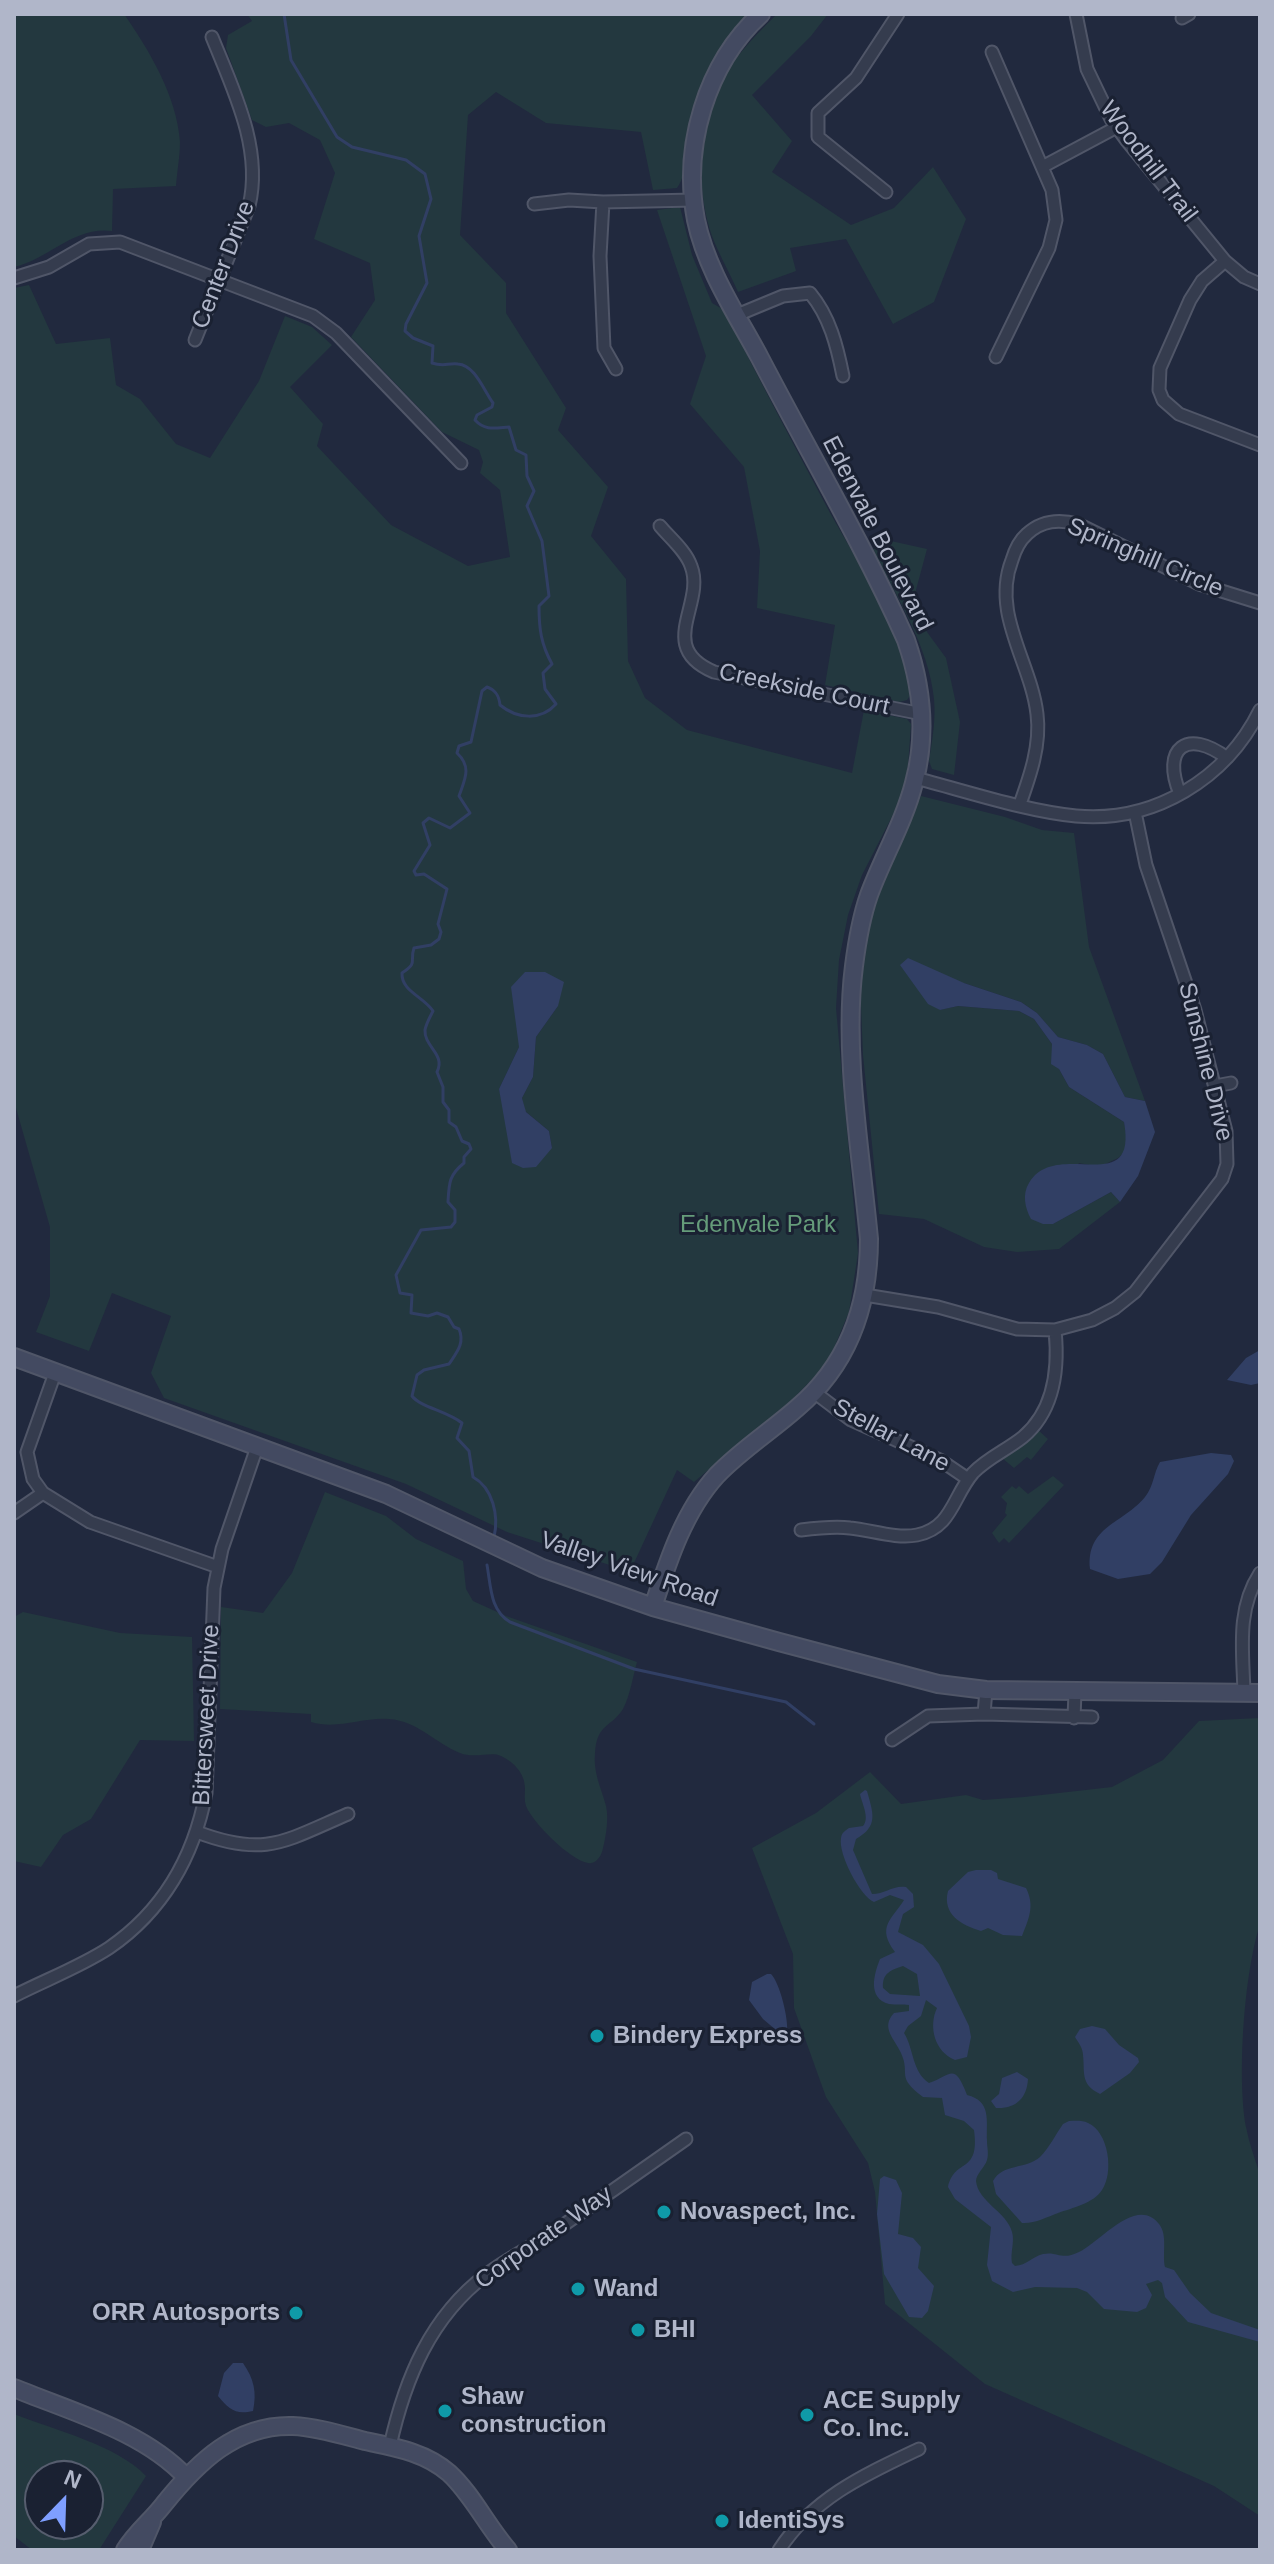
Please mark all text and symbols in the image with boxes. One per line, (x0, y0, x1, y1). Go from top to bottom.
street label: Woodhill Trail (1093, 96, 1203, 228)
street label: Center Drive (186, 197, 262, 333)
street label: Edenvale Boulevard (815, 432, 939, 636)
street label: Springhill Circle (1063, 512, 1227, 604)
street label: Creekside Court (716, 658, 892, 722)
street label: Sunshine Drive (1171, 980, 1239, 1144)
park label: Edenvale Park (680, 1211, 836, 1239)
street label: Stellar Lane (828, 1393, 954, 1479)
street label: Valley View Road (536, 1526, 722, 1614)
street label: Bittersweet Drive (188, 1624, 226, 1806)
place label: Bindery Express (613, 2022, 802, 2050)
marker: Bindery Express (588, 2027, 606, 2045)
street label: Corporate Way (470, 2180, 618, 2296)
place label: Novaspect, Inc. (680, 2198, 856, 2226)
marker: Novaspect, Inc. (655, 2203, 673, 2221)
place label: Wand (594, 2275, 658, 2303)
marker: Wand (569, 2280, 587, 2298)
place label: ORR Autosports (92, 2299, 280, 2327)
marker: ORR Autosports (287, 2304, 305, 2322)
place label: BHI (654, 2316, 695, 2344)
marker: BHI (629, 2321, 647, 2339)
place label: Shaw construction (461, 2383, 606, 2439)
place label: ACE Supply Co. Inc. (823, 2387, 960, 2443)
marker: Shaw construction (436, 2402, 454, 2420)
marker: ACE Supply Co. Inc. (798, 2406, 816, 2424)
north arrow (24, 2460, 104, 2540)
text: N (61, 2465, 85, 2494)
place label: IdentiSys (738, 2507, 845, 2535)
marker: IdentiSys (713, 2512, 731, 2530)

